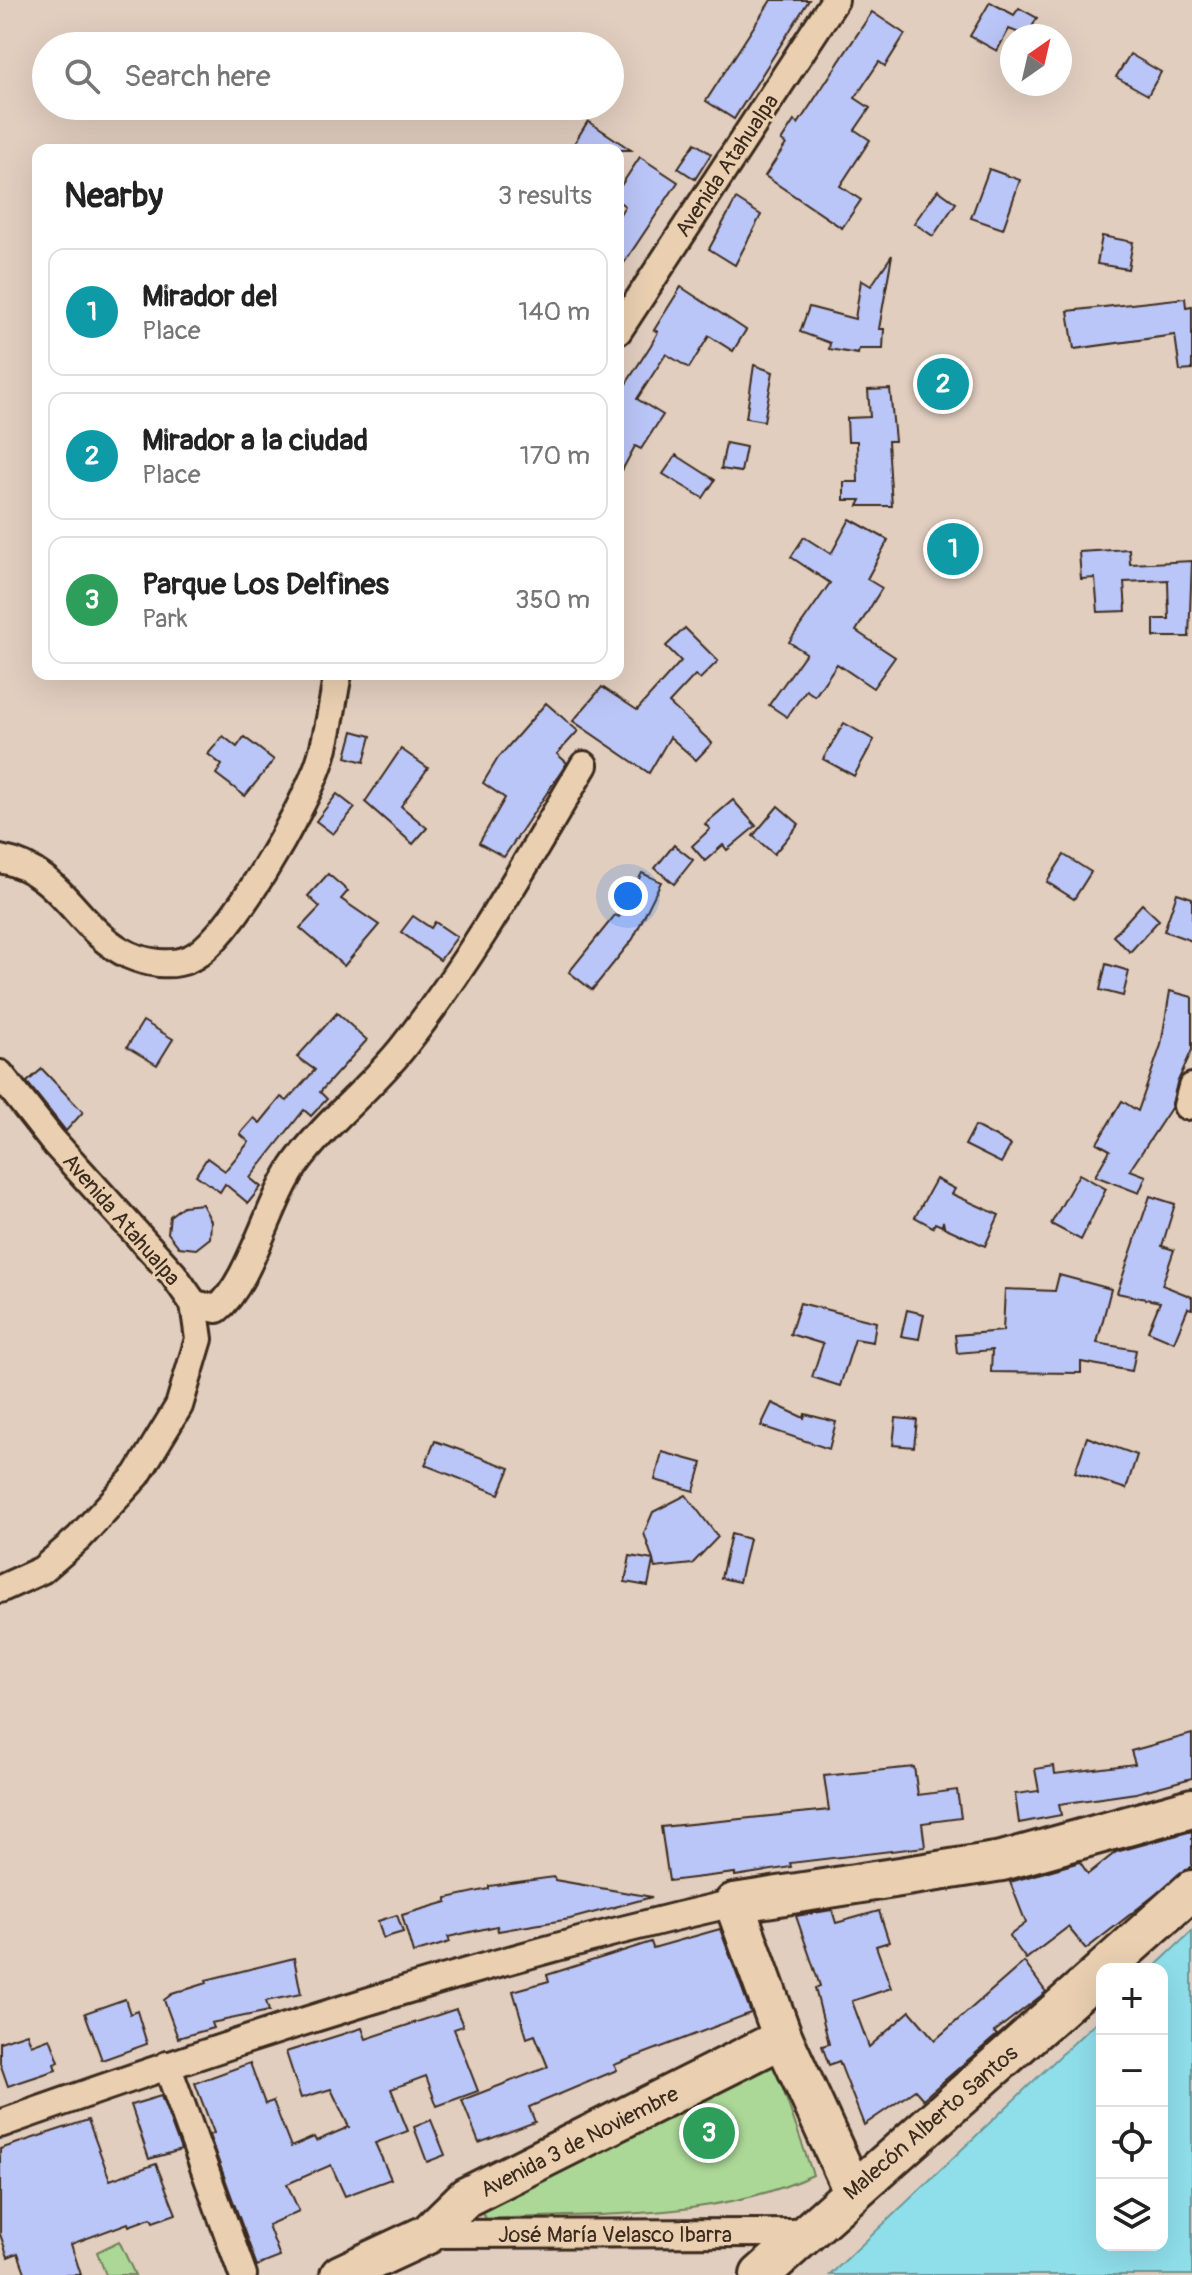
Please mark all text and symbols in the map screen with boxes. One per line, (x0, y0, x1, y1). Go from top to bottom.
north arrow (1000, 24, 1072, 96)
search box (32, 32, 624, 120)
icon: search (60, 54, 104, 98)
text: Search here (124, 58, 271, 95)
street label: Avenida Atahualpa (669, 89, 785, 242)
text: Nearby (64, 175, 163, 218)
text: 3 results (498, 180, 592, 212)
text: Mirador del (142, 278, 278, 315)
text: 1 (87, 296, 97, 328)
text: 140 m (518, 296, 590, 328)
text: Place (142, 315, 201, 347)
pin: 2 (917, 354, 969, 414)
text: Mirador a la ciudad (142, 422, 368, 459)
text: 2 (85, 440, 99, 472)
text: 170 m (520, 440, 590, 472)
text: Place (142, 459, 201, 491)
pin: 1 (927, 519, 979, 579)
text: Parque Los Delfines (142, 566, 389, 603)
text: 3 (85, 584, 99, 616)
text: 350 m (515, 584, 590, 616)
text: Park (142, 603, 188, 635)
your location (608, 876, 648, 916)
street label: Avenida Atahualpa (56, 1148, 186, 1292)
map controls (1096, 1963, 1168, 2251)
button: + (1096, 1963, 1168, 2035)
button: − (1096, 2035, 1168, 2107)
street label: Malecón Alberto Santos (838, 2039, 1024, 2206)
street label: Avenida 3 de Noviembre (476, 2080, 683, 2204)
pin: 3 (683, 2103, 735, 2163)
button: locate (1096, 2107, 1168, 2179)
button: layers (1096, 2179, 1168, 2251)
street label: José María Velasco Ibarra (498, 2221, 732, 2249)

